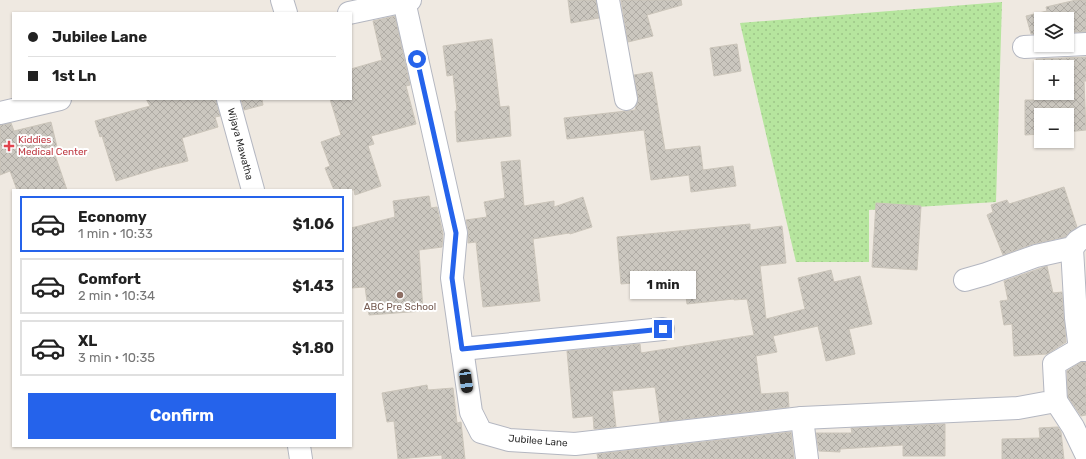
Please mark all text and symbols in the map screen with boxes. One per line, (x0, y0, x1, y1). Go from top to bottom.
map controls (1034, 12, 1074, 148)
button: layers (1034, 12, 1074, 52)
text: Jubilee Lane (52, 28, 147, 46)
route start (408, 50, 426, 68)
button: + (1034, 60, 1074, 100)
text: 1st Ln (52, 67, 97, 85)
street label: Wijaya Mawatha (225, 107, 255, 181)
button: − (1034, 108, 1074, 148)
place label: Kiddies Medical Center (18, 134, 88, 158)
marker: Kiddies Medical Center (3, 140, 15, 152)
icon: car (30, 206, 66, 242)
text: Economy (78, 208, 147, 226)
text: $1.06 (292, 215, 334, 233)
text: 1 min · 10:33 (78, 226, 153, 241)
icon: car (30, 268, 66, 304)
text: Comfort (78, 270, 141, 288)
callout: 1 min (630, 271, 696, 299)
text: $1.43 (292, 277, 334, 295)
text: 1 min (646, 277, 680, 292)
text: 2 min · 10:34 (78, 288, 155, 303)
marker: ABC Pre School (395, 290, 405, 300)
place label: ABC Pre School (364, 301, 436, 313)
route end (654, 320, 672, 338)
icon: car (30, 330, 66, 366)
text: XL (78, 332, 97, 350)
text: $1.80 (292, 339, 334, 357)
text: 3 min · 10:35 (78, 350, 155, 365)
car (458, 368, 474, 394)
button: Confirm (28, 393, 336, 439)
street label: Jubilee Lane (508, 432, 569, 450)

